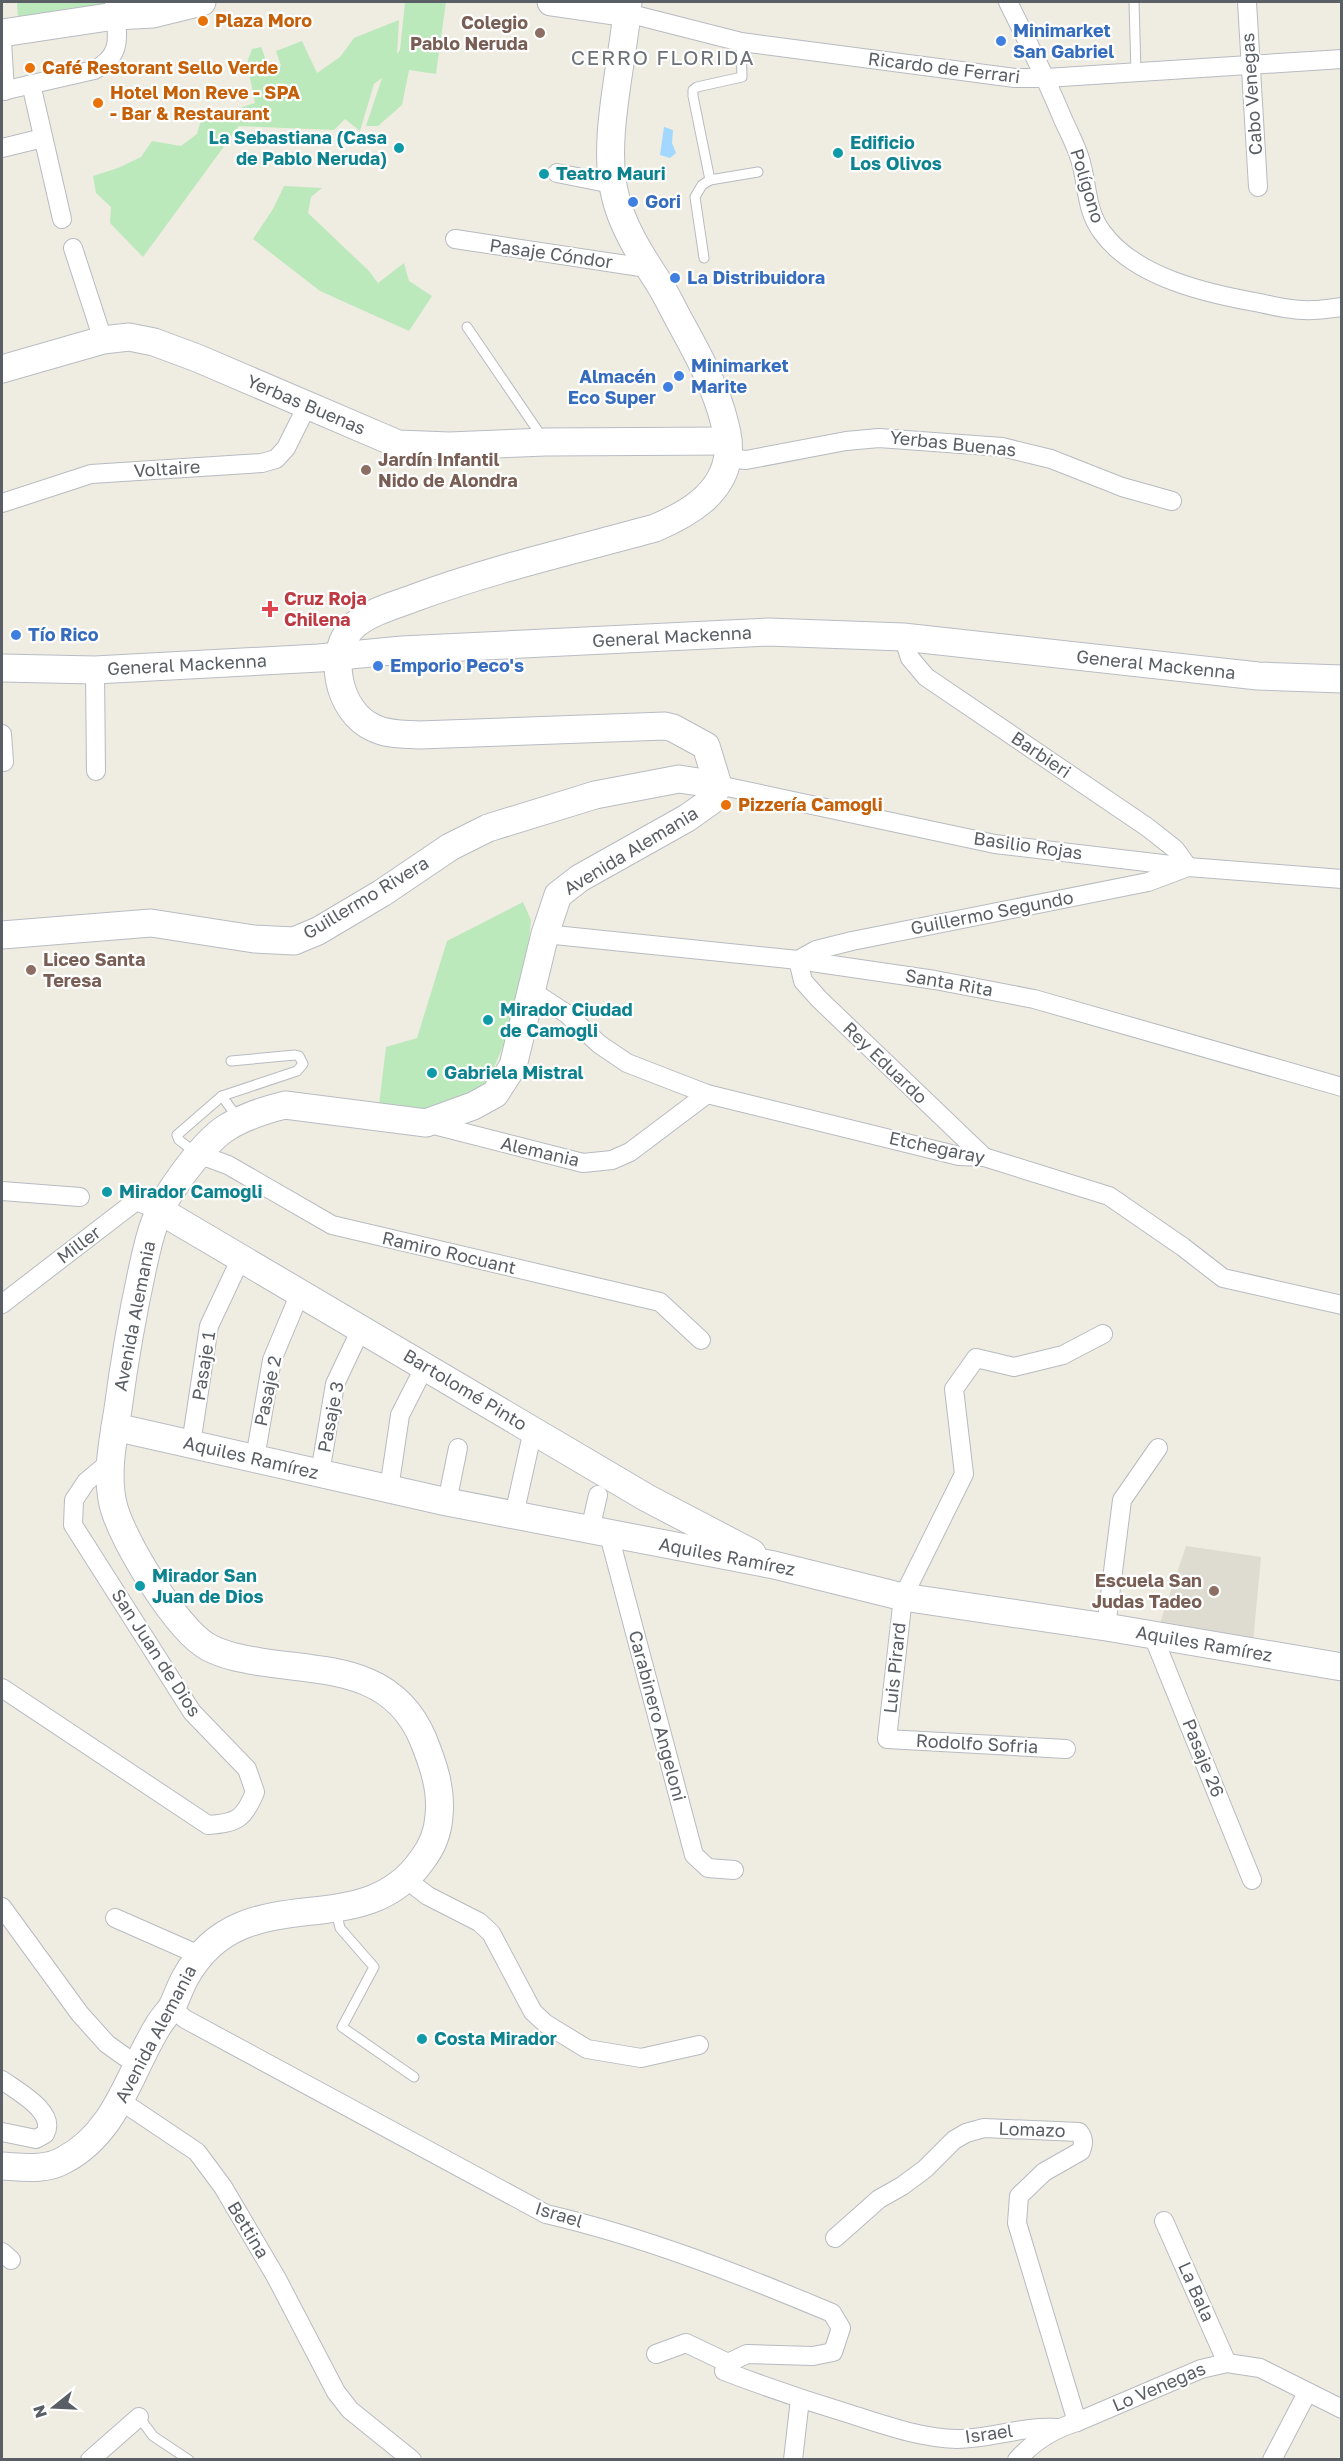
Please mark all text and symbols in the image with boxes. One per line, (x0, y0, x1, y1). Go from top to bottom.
place label: Plaza Moro (215, 9, 312, 31)
place label: Colegio Pablo Neruda (410, 11, 528, 54)
marker: Plaza Moro (196, 14, 210, 28)
place label: Minimarket San Gabriel (1013, 19, 1114, 62)
marker: Colegio Pablo Neruda (533, 26, 547, 40)
street label: Cabo Venegas (1236, 32, 1266, 156)
marker: Minimarket San Gabriel (994, 34, 1008, 48)
district label: CERRO FLORIDA (571, 44, 755, 70)
street label: Ricardo de Ferrari (867, 47, 1021, 87)
place label: Café Restorant Sello Verde (42, 56, 279, 78)
marker: Café Restorant Sello Verde (23, 61, 37, 75)
place label: Hotel Mon Reve - SPA - Bar & Restaurant (110, 81, 300, 124)
marker: Hotel Mon Reve - SPA - Bar & Restaurant (91, 96, 105, 110)
place label: La Sebastiana (Casa de Pablo Neruda) (208, 126, 387, 169)
place label: Edificio Los Olivos (850, 131, 942, 174)
marker: La Sebastiana (Casa de Pablo Neruda) (392, 141, 406, 155)
marker: Edificio Los Olivos (831, 146, 845, 160)
street label: Polígono (1066, 146, 1110, 226)
place label: Teatro Mauri (556, 162, 666, 184)
marker: Teatro Mauri (537, 167, 551, 181)
place label: Gori (645, 190, 681, 212)
marker: Gori (626, 195, 640, 209)
street label: Pasaje Cóndor (488, 233, 614, 273)
place label: La Distribuidora (687, 266, 825, 288)
marker: La Distribuidora (668, 271, 682, 285)
place label: Minimarket Marite (691, 354, 789, 397)
place label: Almacén Eco Super (568, 365, 656, 408)
street label: Yerbas Buenas (244, 369, 369, 439)
marker: Minimarket Marite (672, 369, 686, 383)
marker: Almacén Eco Super (661, 380, 675, 394)
street label: Yerbas Buenas (889, 425, 1017, 461)
place label: Jardín Infantil Nido de Alondra (378, 448, 518, 491)
street label: Voltaire (133, 455, 201, 481)
marker: Jardín Infantil Nido de Alondra (359, 463, 373, 477)
place label: Cruz Roja Chilena (284, 587, 367, 630)
marker: Cruz Roja Chilena (261, 600, 279, 618)
street label: General Mackenna (592, 621, 752, 651)
place label: Tío Rico (28, 623, 99, 645)
marker: Tío Rico (9, 628, 23, 642)
street label: General Mackenna (1075, 645, 1237, 683)
street label: General Mackenna (107, 649, 267, 679)
place label: Emporio Peco's (390, 654, 524, 676)
marker: Emporio Peco's (371, 659, 385, 673)
street label: Barbieri (1007, 726, 1076, 782)
place label: Pizzería Camogli (738, 793, 883, 815)
marker: Pizzería Camogli (719, 798, 733, 812)
street label: Avenida Alemania (559, 801, 702, 899)
street label: Basilio Rojas (972, 826, 1084, 864)
street label: Guillermo Rivera (299, 851, 432, 943)
street label: Guillermo Segundo (909, 885, 1075, 939)
place label: Liceo Santa Teresa (43, 948, 146, 991)
marker: Liceo Santa Teresa (24, 963, 38, 977)
street label: Santa Rita (903, 963, 995, 1001)
place label: Mirador Ciudad de Camogli (500, 998, 633, 1041)
marker: Mirador Ciudad de Camogli (481, 1013, 495, 1027)
street label: Rey Eduardo (839, 1017, 932, 1108)
place label: Gabriela Mistral (444, 1061, 584, 1083)
marker: Gabriela Mistral (425, 1066, 439, 1080)
street label: Etchegaray (887, 1126, 987, 1168)
street label: Alemania (499, 1131, 582, 1171)
place label: Mirador Camogli (119, 1180, 262, 1202)
marker: Mirador Camogli (100, 1185, 114, 1199)
street label: Miller (52, 1221, 105, 1268)
street label: Ramiro Rocuant (380, 1226, 518, 1278)
street label: Avenida Alemania (109, 1239, 159, 1393)
street label: Pasaje 1 (187, 1329, 219, 1402)
street label: Bartolomé Pinto (400, 1344, 531, 1435)
street label: Pasaje 2 (249, 1353, 285, 1428)
street label: Pasaje 3 (312, 1379, 348, 1454)
street label: Aquiles Ramírez (181, 1431, 321, 1483)
street label: Aquiles Ramírez (657, 1532, 797, 1580)
place label: Mirador San Juan de Dios (152, 1564, 264, 1607)
place label: Escuela San Judas Tadeo (1092, 1569, 1202, 1612)
marker: Mirador San Juan de Dios (133, 1579, 147, 1593)
marker: Escuela San Judas Tadeo (1207, 1584, 1221, 1598)
street label: San Juan de Dios (107, 1585, 206, 1720)
street label: Aquiles Ramírez (1134, 1620, 1274, 1666)
street label: Luis Pirard (878, 1621, 910, 1714)
street label: Carabinero Angeloni (625, 1628, 691, 1804)
street label: Pasaje 26 (1178, 1715, 1230, 1800)
street label: Rodolfo Sofria (915, 1729, 1039, 1757)
street label: Avenida Alemania (110, 1961, 201, 2106)
place label: Costa Mirador (434, 2027, 557, 2049)
marker: Costa Mirador (415, 2032, 429, 2046)
street label: Lomazo (998, 2117, 1066, 2141)
street label: Israel (533, 2196, 586, 2232)
street label: Bettina (223, 2197, 274, 2262)
street label: La Bala (1174, 2258, 1220, 2325)
street label: Lo Venegas (1109, 2357, 1209, 2416)
north arrow (24, 2377, 84, 2437)
text: N (28, 2403, 51, 2421)
street label: Israel (963, 2419, 1015, 2447)

